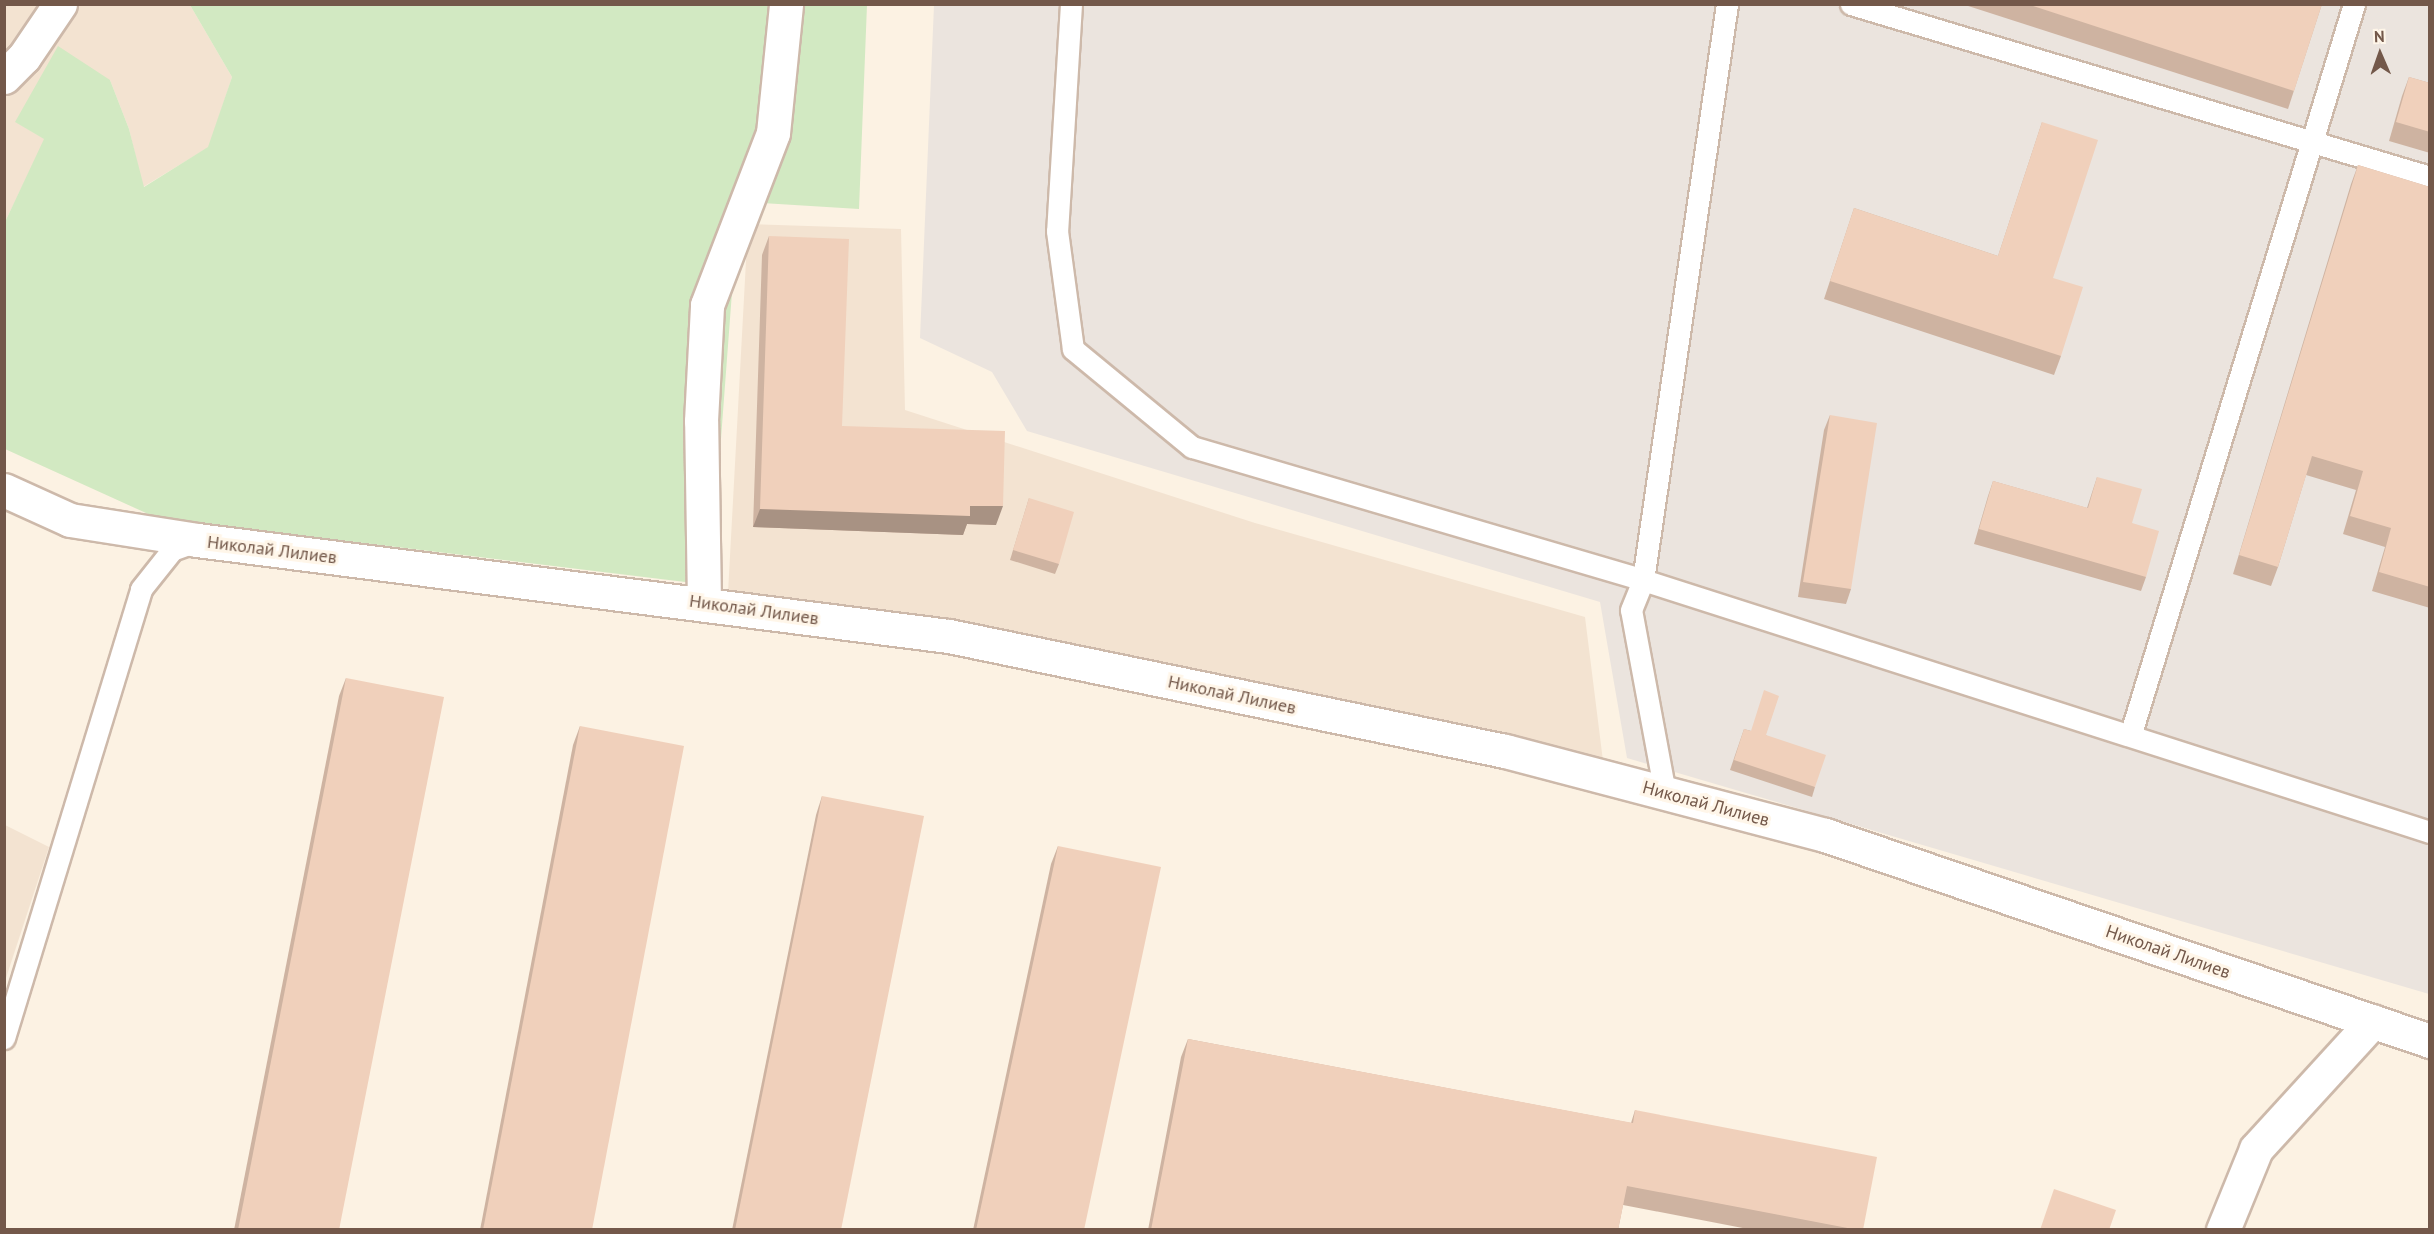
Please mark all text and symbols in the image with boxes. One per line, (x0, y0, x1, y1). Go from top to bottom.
north arrow (2350, 24, 2410, 84)
text: N (2374, 26, 2385, 46)
street label: Николай Лилиев (206, 531, 338, 569)
street label: Николай Лилиев (688, 590, 820, 630)
street label: Николай Лилиев (1166, 671, 1298, 719)
street label: Николай Лилиев (1640, 777, 1772, 831)
street label: Николай Лилиев (2103, 921, 2233, 983)

